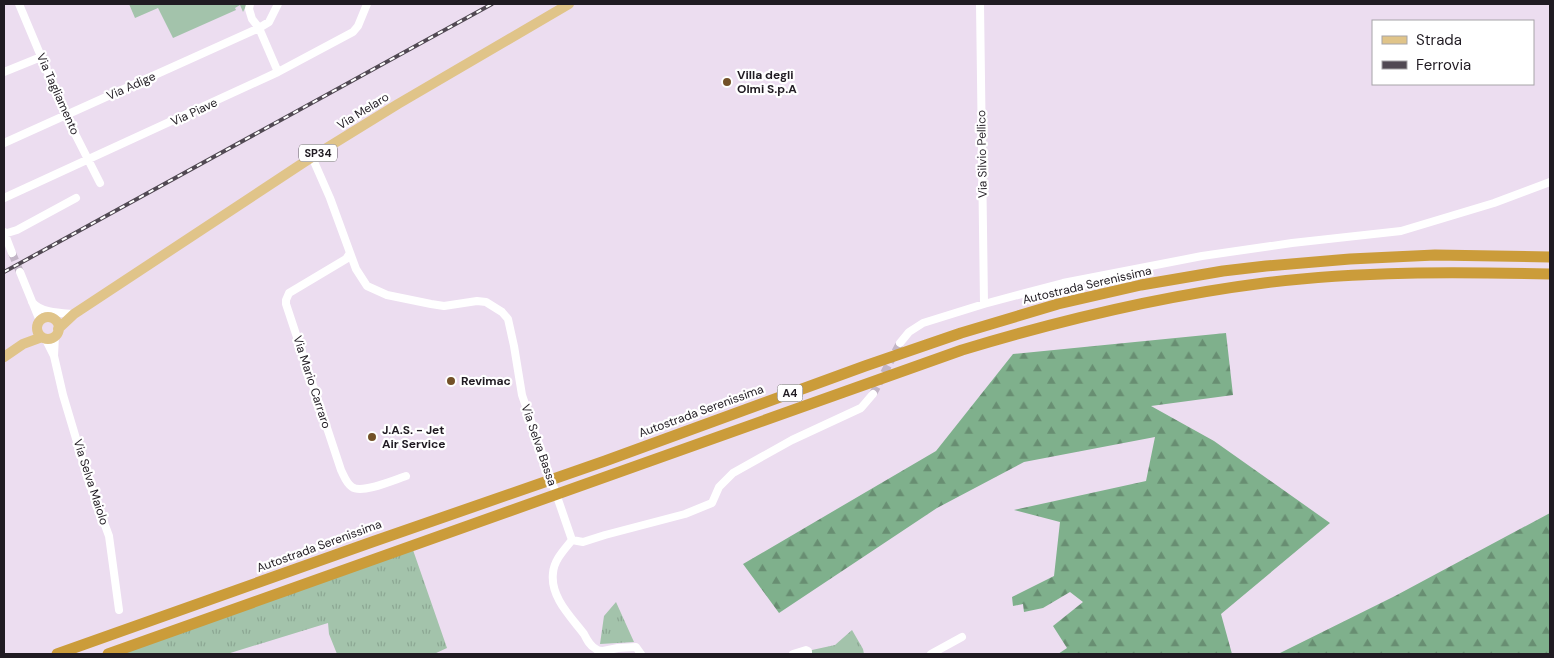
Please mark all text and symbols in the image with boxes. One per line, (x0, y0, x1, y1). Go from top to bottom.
legend (1372, 20, 1534, 85)
text: Strada (1416, 30, 1462, 50)
street label: Via Tagliamento (33, 51, 83, 137)
text: Ferrovia (1416, 55, 1471, 75)
place label: Villa degli Olmi S.p.A (737, 67, 797, 97)
street label: Via Adige (104, 68, 158, 104)
marker: Villa degli Olmi S.p.A (721, 76, 733, 88)
street label: Via Melaro (334, 89, 392, 133)
street label: Via Piave (168, 94, 220, 130)
street label: Via Silvio Pellico (973, 110, 991, 198)
road number: SP34 (299, 144, 337, 162)
street label: Autostrada Serenissima (1021, 262, 1153, 308)
street label: Via Mario Carraro (289, 334, 335, 430)
place label: Revimac (461, 373, 511, 389)
marker: Revimac (445, 375, 457, 387)
street label: Autostrada Serenissima (636, 381, 766, 441)
road number: A4 (778, 384, 802, 402)
street label: Via Selva Bassa (518, 402, 560, 488)
place label: J.A.S. - Jet Air Service (382, 422, 445, 452)
marker: J.A.S. - Jet Air Service (366, 431, 378, 443)
street label: Via Selva Maiolo (70, 437, 112, 527)
street label: Autostrada Serenissima (254, 516, 384, 576)

